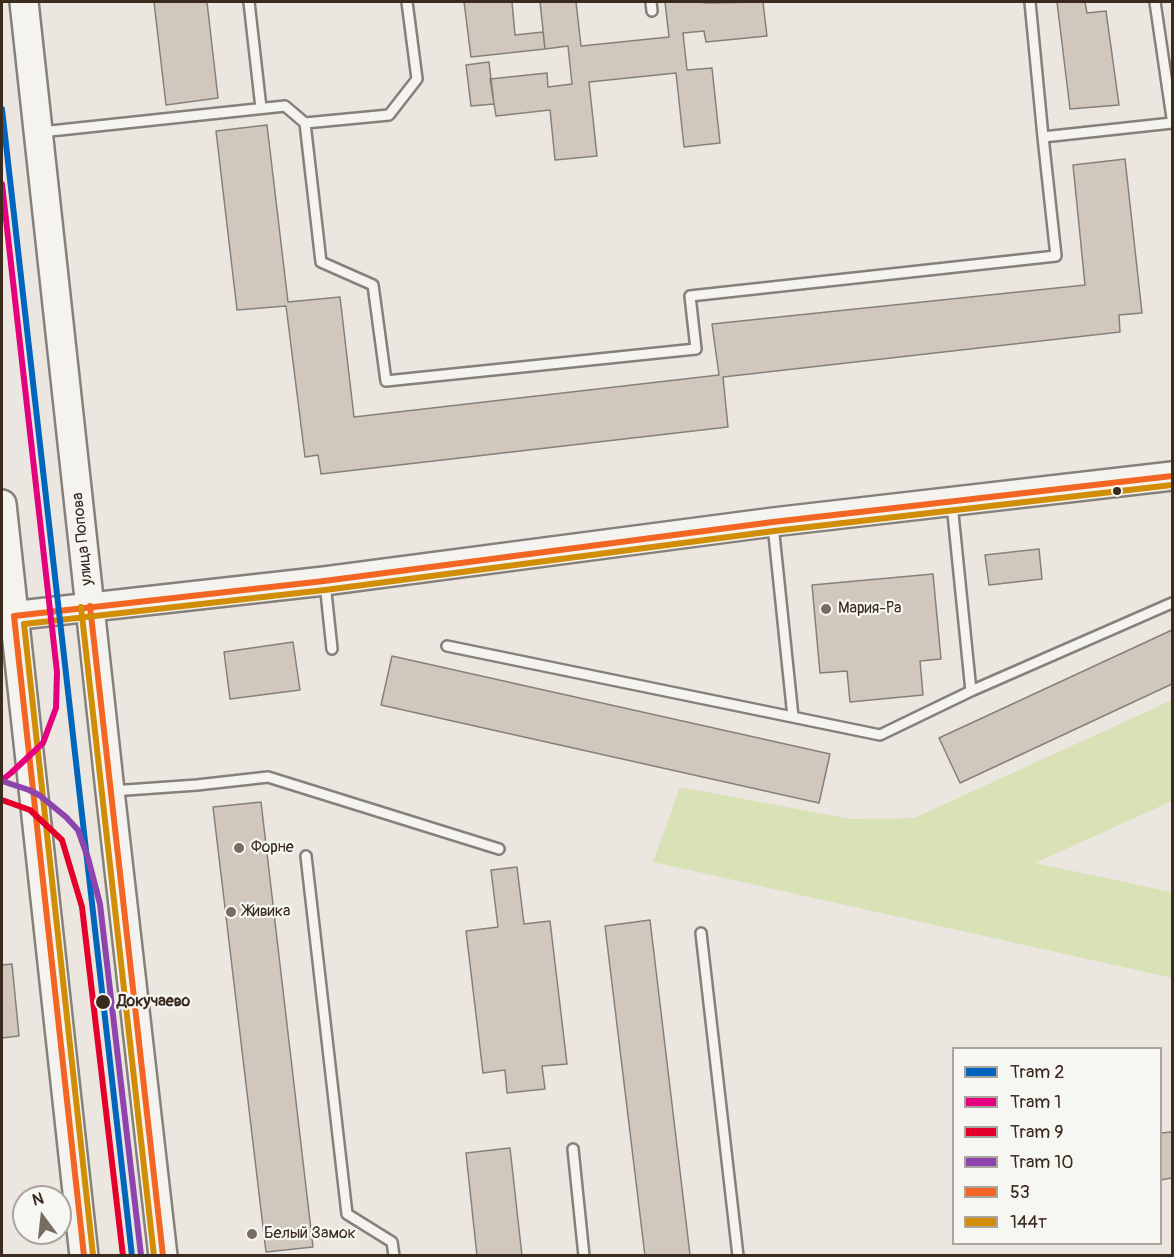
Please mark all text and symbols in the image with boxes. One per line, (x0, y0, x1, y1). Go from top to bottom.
unlabelled marker (1111, 485, 1123, 497)
street label: улица Попова (69, 491, 97, 587)
place label: Мария-Ра (838, 599, 901, 619)
marker: Мария-Ра (819, 602, 833, 616)
place label: Форне (251, 838, 294, 858)
marker: Форне (232, 841, 246, 855)
place label: Живика (243, 902, 290, 922)
marker: Живика (224, 905, 238, 919)
place label: Докучаево (117, 992, 190, 1012)
marker: Докучаево (94, 993, 112, 1011)
legend (952, 1047, 1162, 1245)
text: Tram 2 (1010, 1061, 1064, 1084)
text: Tram 1 (1010, 1091, 1061, 1114)
text: Tram 9 (1010, 1121, 1063, 1144)
text: Tram 10 (1010, 1151, 1073, 1174)
text: 53 (1010, 1181, 1030, 1204)
north arrow (12, 1185, 72, 1245)
text: N (30, 1188, 46, 1211)
text: 144т (1010, 1211, 1047, 1234)
place label: Белый Замок (264, 1224, 356, 1244)
marker: Белый Замок (245, 1227, 259, 1241)

